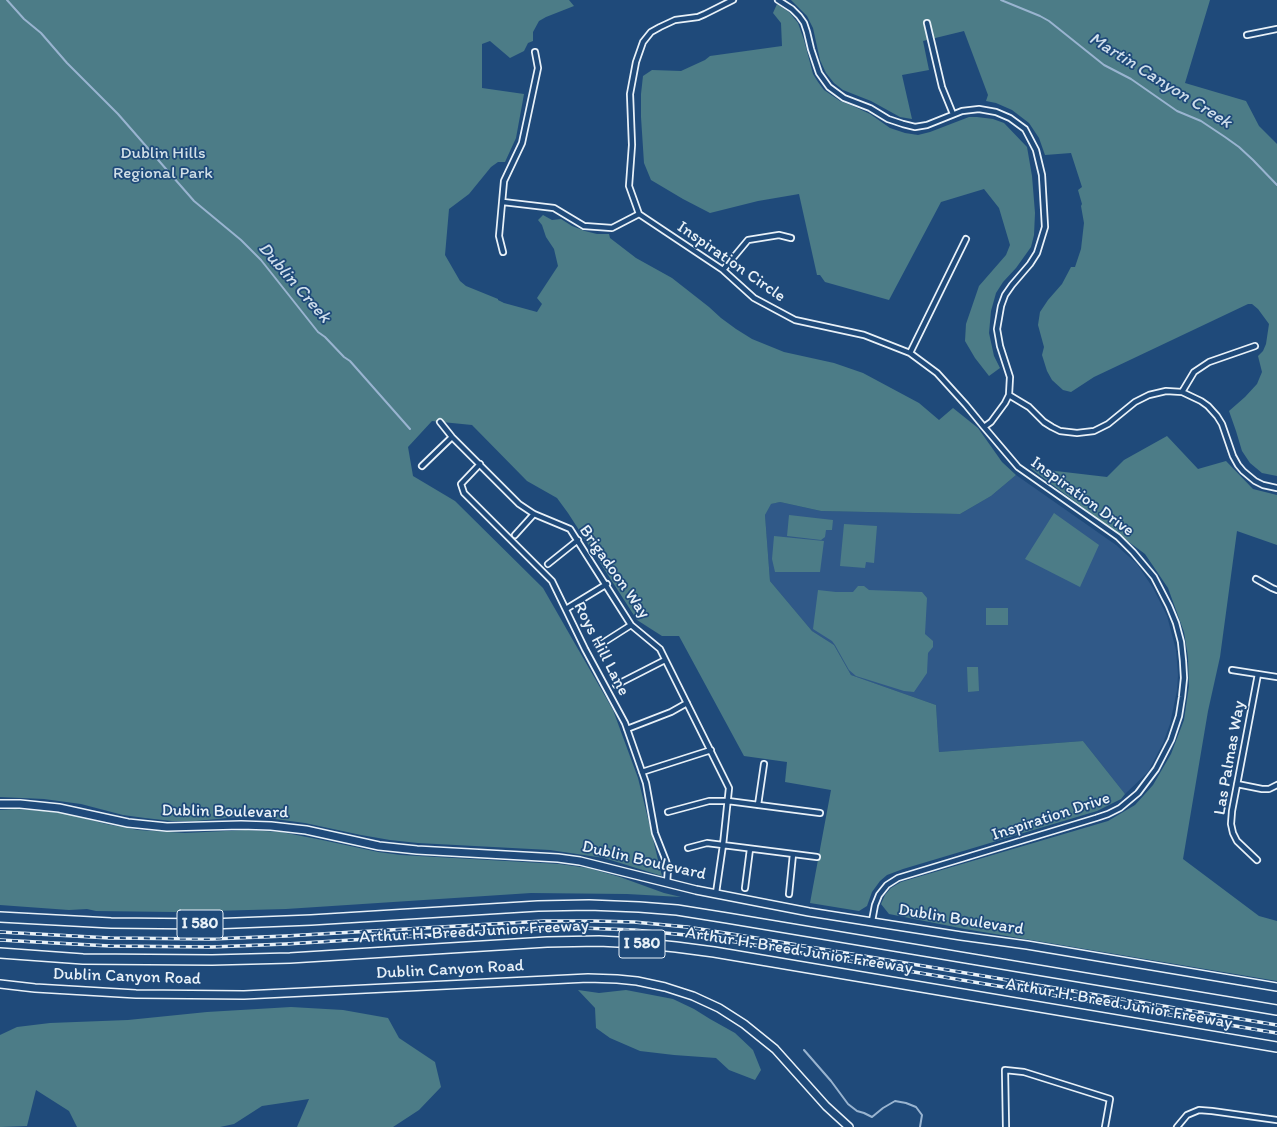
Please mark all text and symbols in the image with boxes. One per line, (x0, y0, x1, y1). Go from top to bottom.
water label: Martin Canyon Creek (1085, 28, 1235, 134)
park label: Dublin Hills Regional Park (113, 144, 213, 184)
street label: Inspiration Circle (673, 217, 789, 307)
water label: Dublin Creek (253, 238, 335, 328)
street label: Inspiration Drive (1026, 453, 1138, 541)
street label: Brigadoon Way (574, 521, 654, 623)
street label: Roys Hill Lane (569, 599, 633, 699)
street label: Las Palmas Way (1210, 699, 1250, 817)
street label: Inspiration Drive (989, 788, 1113, 846)
street label: Dublin Boulevard (161, 801, 289, 823)
street label: Dublin Boulevard (580, 837, 708, 885)
street label: Dublin Boulevard (897, 900, 1025, 940)
road number: I 580 (177, 910, 223, 938)
street label: Arthur H. Breed Junior Freeway (359, 916, 589, 948)
street label: Arthur H. Breed Junior Freeway (684, 923, 914, 979)
road number: I 580 (619, 930, 665, 958)
street label: Dublin Canyon Road (375, 956, 525, 984)
street label: Dublin Canyon Road (53, 964, 201, 990)
street label: Arthur H. Breed Junior Freeway (1004, 974, 1234, 1034)

